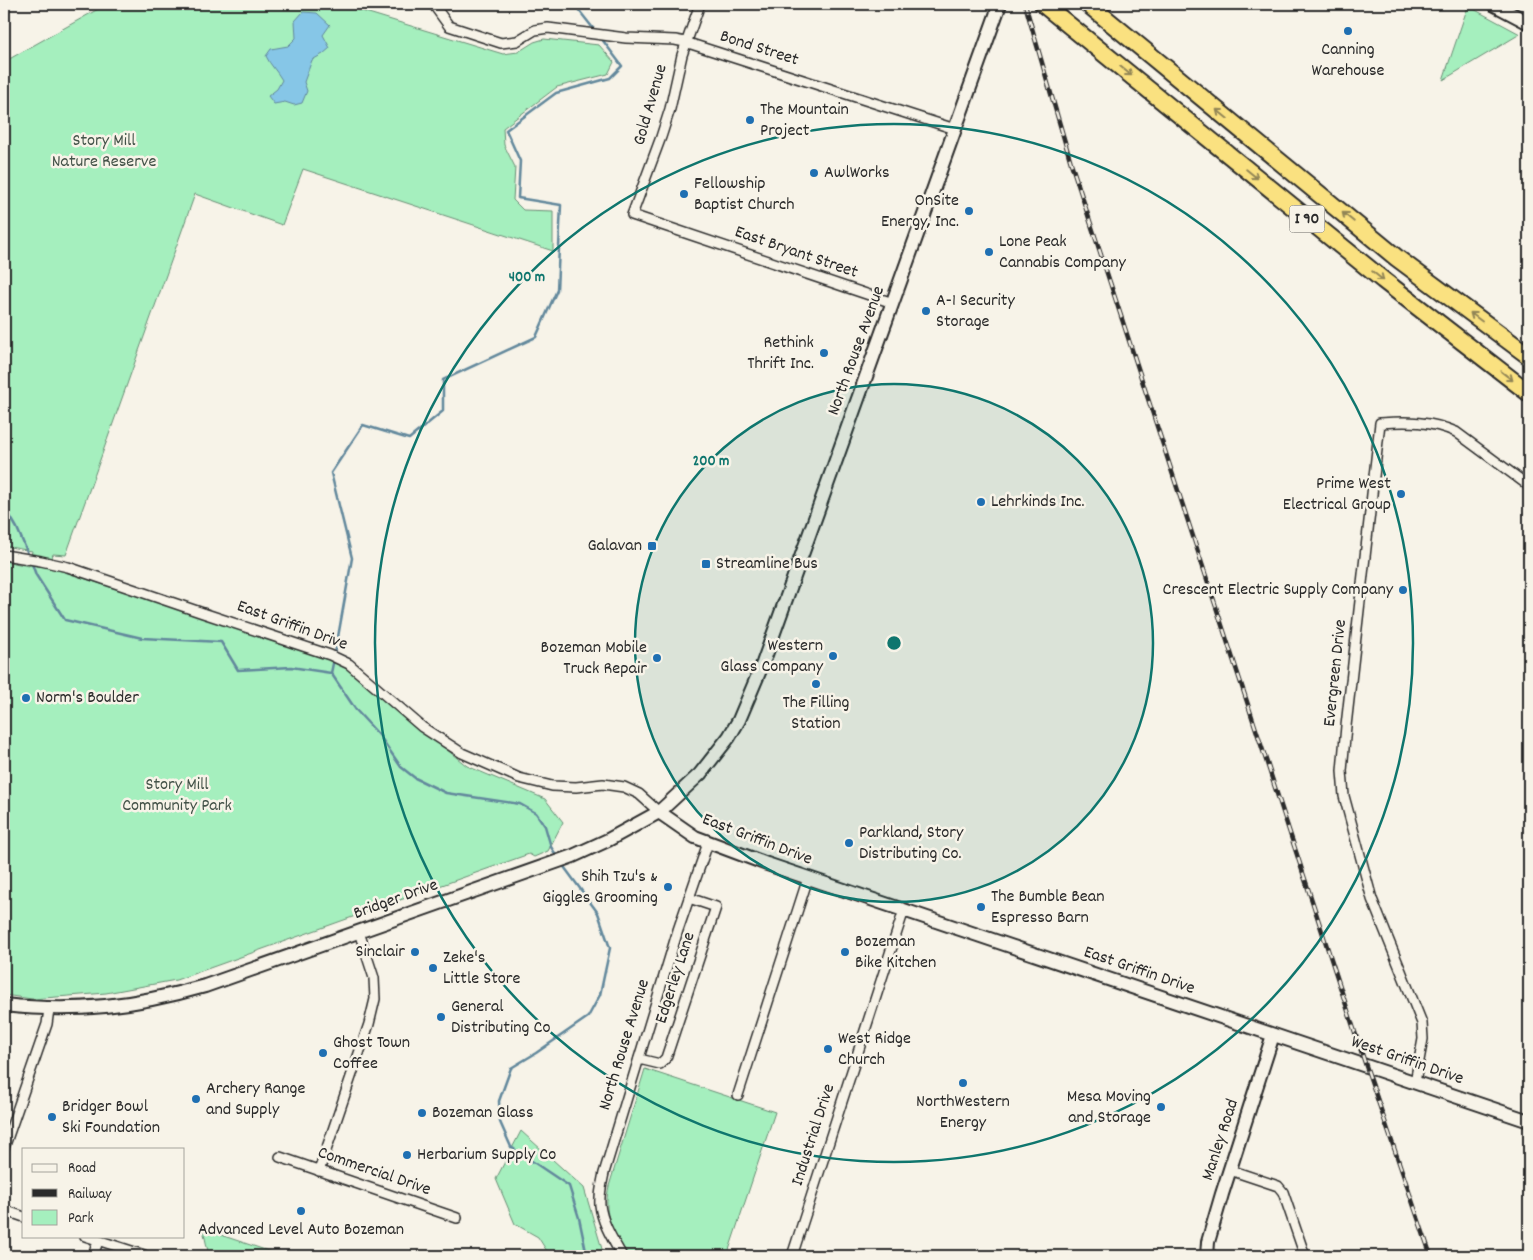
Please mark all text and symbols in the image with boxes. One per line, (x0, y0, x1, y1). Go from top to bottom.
street label: Bond Street (717, 25, 802, 74)
marker: Canning Warehouse (1342, 25, 1354, 37)
place label: Canning Warehouse (1312, 38, 1385, 84)
street label: Gold Avenue (628, 61, 675, 148)
one-way arrow (1119, 66, 1132, 77)
place label: The Mountain Project (760, 98, 849, 144)
one-way arrow (1216, 108, 1229, 119)
marker: The Mountain Project (744, 114, 756, 126)
park label: Story Mill Nature Reserve (52, 129, 156, 175)
place label: AwlWorks (824, 161, 890, 186)
marker: AwlWorks (808, 167, 820, 179)
one-way arrow (1245, 168, 1258, 179)
place label: Fellowship Baptist Church (694, 172, 795, 218)
marker: Fellowship Baptist Church (678, 188, 690, 200)
place label: OnSite Energy, Inc. (881, 189, 959, 235)
marker: OnSite Energy, Inc. (963, 205, 975, 217)
road number: I 90 (1290, 205, 1324, 232)
one-way arrow (1341, 212, 1354, 223)
street label: East Bryant Street (731, 220, 861, 286)
place label: Lone Peak Cannabis Company (999, 230, 1127, 276)
marker: Lone Peak Cannabis Company (983, 246, 995, 258)
text: 400 m (509, 267, 545, 289)
one-way arrow (1372, 271, 1385, 282)
street label: North Rouse Avenue (822, 283, 892, 419)
place label: A-1 Security Storage (936, 289, 1016, 335)
marker: A-1 Security Storage (920, 305, 932, 317)
one-way arrow (1470, 311, 1483, 322)
place label: Rethink Thrift Inc. (747, 331, 814, 377)
marker: Rethink Thrift Inc. (818, 347, 830, 359)
one-way arrow (1500, 371, 1514, 381)
text: 200 m (693, 451, 729, 473)
place label: Prime West Electrical Group (1283, 472, 1391, 518)
marker: Prime West Electrical Group (1395, 488, 1407, 500)
place label: Lehrkinds Inc. (991, 490, 1084, 515)
marker: Lehrkinds Inc. (975, 496, 987, 508)
place label: Galavan (587, 534, 642, 559)
marker: Galavan (646, 540, 658, 552)
place label: Streamline Bus (716, 552, 818, 577)
marker: Streamline Bus (700, 558, 712, 570)
place label: Crescent Electric Supply Company (1163, 578, 1394, 603)
marker: Crescent Electric Supply Company (1397, 584, 1409, 596)
street label: East Griffin Drive (233, 594, 351, 658)
street label: Evergreen Drive (1318, 618, 1354, 728)
place label: Western Glass Company (720, 634, 824, 680)
centre of rings (885, 634, 903, 652)
place label: Bozeman Mobile Truck Repair (541, 636, 647, 682)
marker: Western Glass Company (827, 650, 839, 662)
marker: Bozeman Mobile Truck Repair (651, 652, 663, 664)
marker: The Filling Station (810, 678, 822, 690)
place label: Norm's Boulder (36, 686, 139, 711)
place label: The Filling Station (783, 691, 850, 737)
marker: Norm's Boulder (20, 692, 32, 704)
park label: Story Mill Community Park (122, 773, 232, 819)
street label: East Griffin Drive (698, 808, 816, 873)
place label: Parkland, Story Distributing Co. (859, 821, 964, 867)
marker: Parkland, Story Distributing Co. (843, 837, 855, 849)
place label: Shih Tzu's & Giggles Grooming (542, 865, 658, 911)
street label: Bridger Drive (350, 873, 442, 927)
marker: Shih Tzu's & Giggles Grooming (662, 881, 674, 893)
place label: The Bumble Bean Espresso Barn (991, 885, 1104, 931)
marker: The Bumble Bean Espresso Barn (975, 901, 987, 913)
street label: Edgerley Lane (649, 929, 703, 1027)
place label: Bozeman Bike Kitchen (855, 930, 936, 976)
place label: Sinclair (356, 940, 405, 965)
street label: East Griffin Drive (1080, 940, 1198, 1002)
marker: Sinclair (409, 946, 421, 958)
place label: Zeke's Little Store (443, 946, 521, 992)
marker: Bozeman Bike Kitchen (839, 946, 851, 958)
marker: Zeke's Little Store (427, 962, 439, 974)
street label: North Rouse Avenue (593, 976, 657, 1114)
place label: General Distributing Co (451, 995, 551, 1041)
marker: General Distributing Co (435, 1011, 447, 1023)
place label: West Ridge Church (838, 1027, 911, 1073)
street label: West Griffin Drive (1347, 1030, 1467, 1092)
place label: Ghost Town Coffee (333, 1031, 410, 1077)
marker: West Ridge Church (822, 1043, 834, 1055)
marker: Ghost Town Coffee (317, 1047, 329, 1059)
place label: Archery Range and Supply (206, 1077, 305, 1123)
marker: NorthWestern Energy (957, 1077, 969, 1089)
street label: Industrial Drive (786, 1081, 842, 1189)
place label: Mesa Moving and Storage (1067, 1085, 1151, 1131)
place label: NorthWestern Energy (916, 1090, 1010, 1136)
marker: Archery Range and Supply (190, 1093, 202, 1105)
place label: Bridger Bowl Ski Foundation (62, 1095, 160, 1141)
street label: Manley Road (1196, 1096, 1246, 1184)
place label: Bozeman Glass (432, 1101, 534, 1126)
marker: Mesa Moving and Storage (1155, 1101, 1167, 1113)
marker: Bozeman Glass (416, 1107, 428, 1119)
marker: Bridger Bowl Ski Foundation (46, 1111, 58, 1123)
street label: Commercial Drive (314, 1141, 434, 1203)
place label: Herbarium Supply Co (417, 1143, 556, 1168)
legend (22, 1148, 185, 1238)
marker: Herbarium Supply Co (401, 1149, 413, 1161)
text: Road (68, 1158, 96, 1180)
text: Railway (68, 1184, 112, 1206)
marker: Advanced Level Auto Bozeman (295, 1205, 307, 1217)
text: Park (68, 1208, 94, 1230)
place label: Advanced Level Auto Bozeman (198, 1218, 404, 1243)

